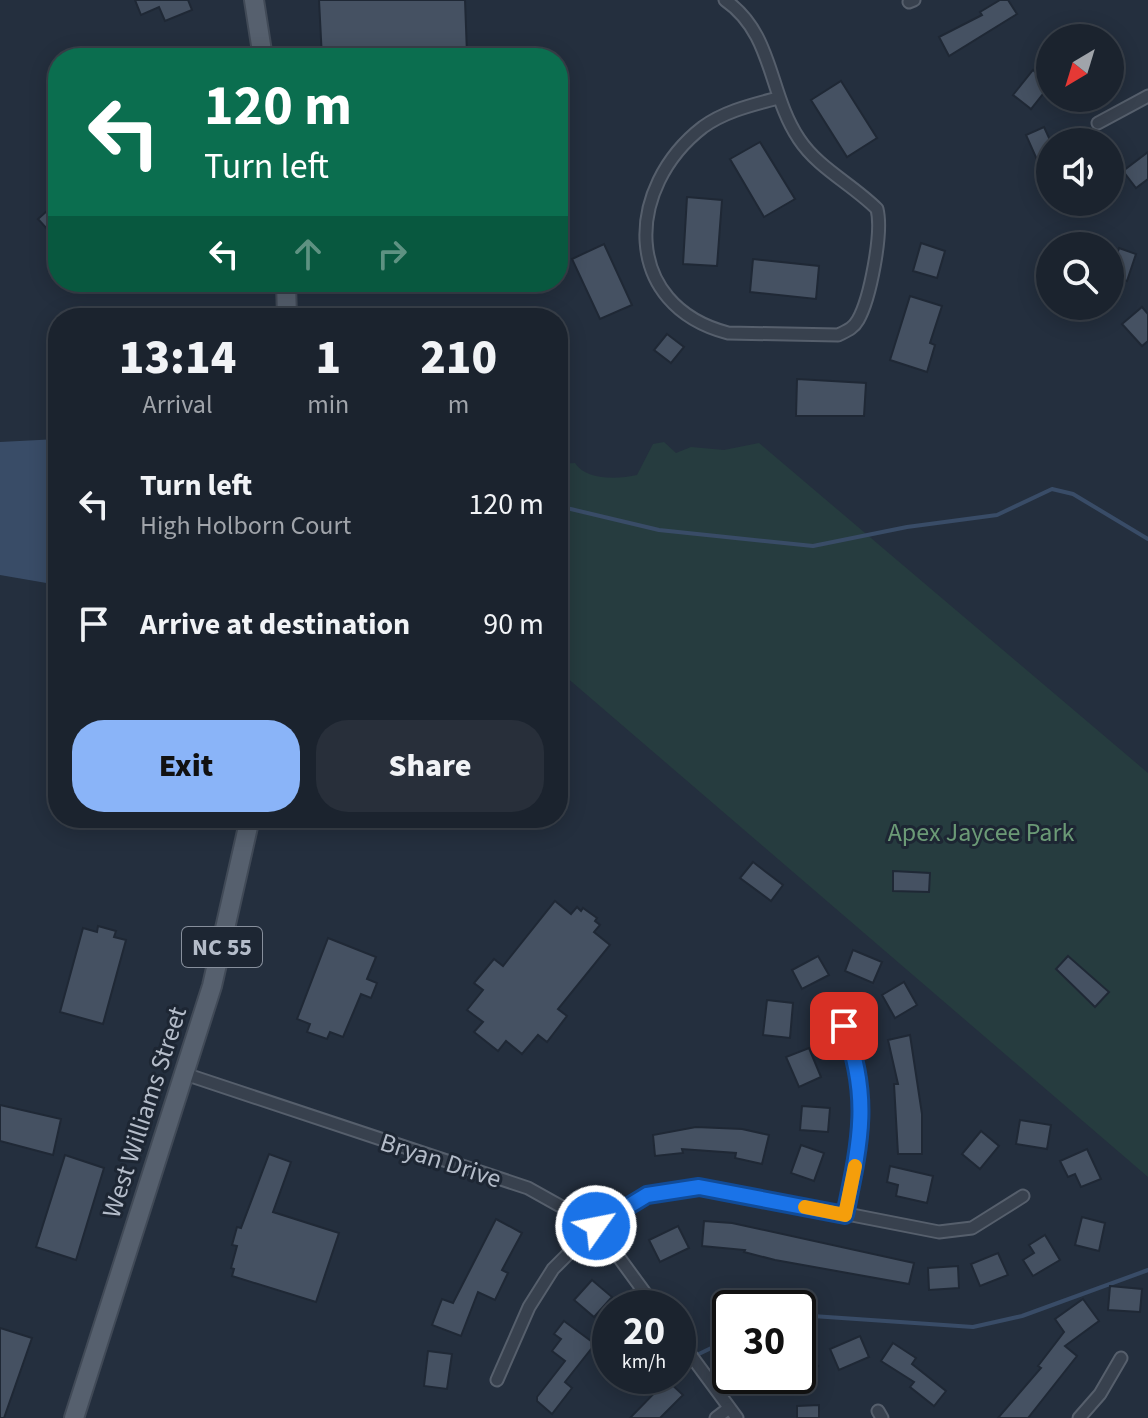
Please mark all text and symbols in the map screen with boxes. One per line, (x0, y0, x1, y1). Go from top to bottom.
north arrow (1036, 24, 1124, 112)
map controls (1036, 24, 1124, 320)
text: 120 m (204, 67, 352, 146)
icon: left (72, 80, 176, 184)
button: sound (1036, 128, 1124, 216)
text: Turn left (204, 141, 329, 192)
icon: left (202, 232, 246, 276)
icon: ahead (286, 232, 330, 276)
icon: right (370, 232, 414, 276)
button: search (1036, 232, 1124, 320)
text: 13:14 (119, 324, 236, 392)
text: 1 (315, 324, 341, 392)
text: 210 (420, 324, 497, 392)
text: Arrival (143, 386, 213, 423)
text: min (307, 386, 349, 423)
text: m (448, 386, 469, 423)
text: Turn left (140, 464, 252, 507)
icon: left (72, 482, 116, 526)
text: 120 m (468, 483, 544, 526)
text: High Holborn Court (140, 507, 351, 544)
icon: arrive (72, 602, 116, 646)
text: Arrive at destination (140, 603, 410, 646)
text: 90 m (483, 603, 544, 646)
button: Exit (72, 720, 300, 812)
button: Share (316, 720, 544, 812)
park label: Apex Jaycee Park (888, 814, 1074, 851)
road number: NC 55 (182, 927, 262, 967)
pin (810, 992, 878, 1060)
street label: West Williams Street (93, 1002, 196, 1223)
icon: arrive (822, 1004, 866, 1048)
street label: Bryan Drive (375, 1123, 506, 1197)
position arrow (554, 1184, 638, 1268)
speed limit sign: 30 (712, 1290, 816, 1394)
text: 20 (623, 1303, 665, 1360)
text: km/h (622, 1348, 666, 1376)

